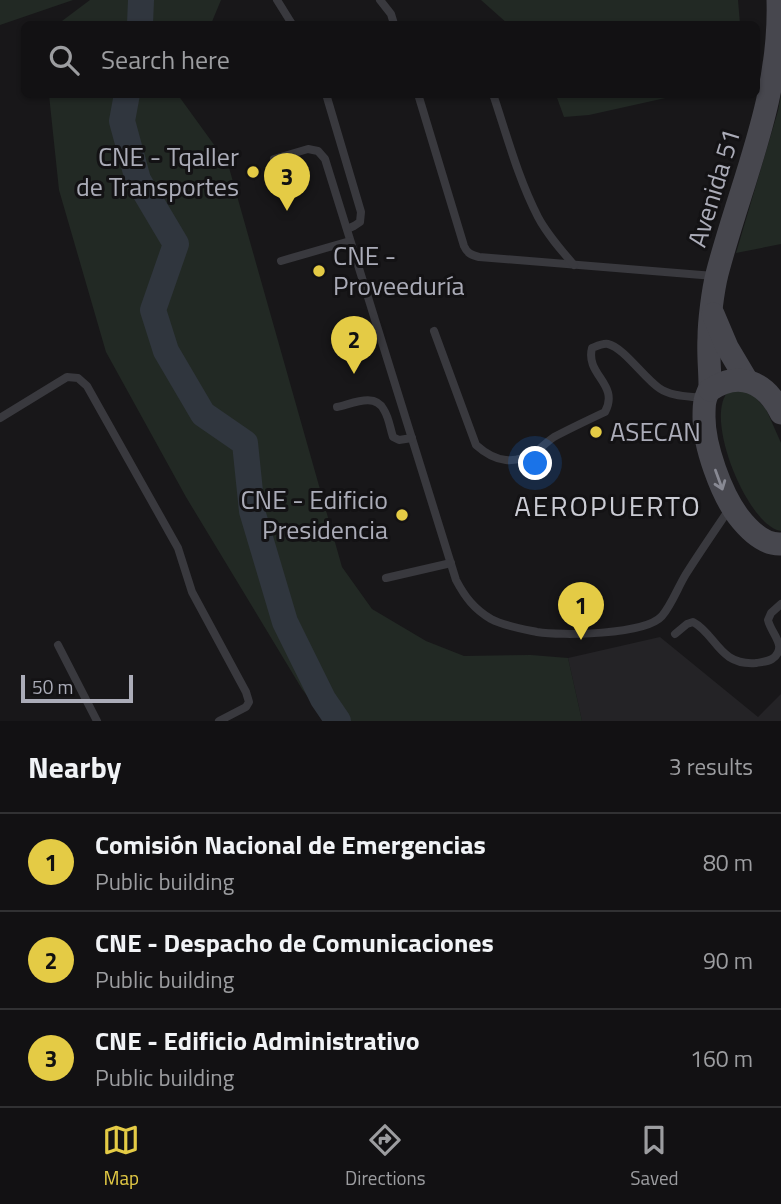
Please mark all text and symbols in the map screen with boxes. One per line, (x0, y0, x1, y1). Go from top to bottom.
search box (21, 21, 760, 98)
text: Search here (101, 40, 230, 79)
icon: search (45, 41, 83, 79)
street label: Avenida 51 (677, 124, 750, 252)
place label: CNE - Tqaller de Transportes (76, 137, 239, 206)
pin: 3 (264, 153, 310, 211)
marker: CNE - Tqaller de Transportes (245, 164, 261, 180)
place label: CNE - Proveeduría (333, 236, 464, 305)
marker: CNE - Proveeduría (311, 263, 327, 279)
pin: 2 (331, 316, 377, 374)
place label: ASECAN (610, 412, 701, 451)
marker: ASECAN (588, 424, 604, 440)
your location (518, 446, 552, 480)
one-way arrow (714, 468, 727, 490)
place label: CNE - Edificio Presidencia (240, 480, 388, 549)
district label: AEROPUERTO (514, 484, 702, 527)
marker: CNE - Edificio Presidencia (394, 507, 410, 523)
pin: 1 (558, 582, 604, 640)
scale bar (21, 672, 133, 704)
text: 50 m (32, 672, 73, 701)
text: Nearby (28, 744, 121, 790)
text: 3 results (669, 749, 753, 784)
text: Comisión Nacional de Emergencias (95, 825, 486, 864)
text: 1 (45, 845, 57, 880)
text: 80 m (703, 845, 753, 880)
text: Public building (95, 864, 234, 899)
text: CNE - Despacho de Comunicaciones (95, 923, 494, 962)
text: 2 (45, 943, 57, 978)
text: 90 m (703, 943, 753, 978)
text: Public building (95, 962, 234, 997)
text: CNE - Edificio Administrativo (95, 1021, 420, 1060)
text: 3 (45, 1041, 57, 1076)
text: 160 m (690, 1041, 753, 1076)
text: Public building (95, 1060, 234, 1095)
tab: Map (102, 1121, 140, 1192)
tab: Directions (345, 1121, 426, 1192)
tab: Saved (630, 1121, 679, 1192)

